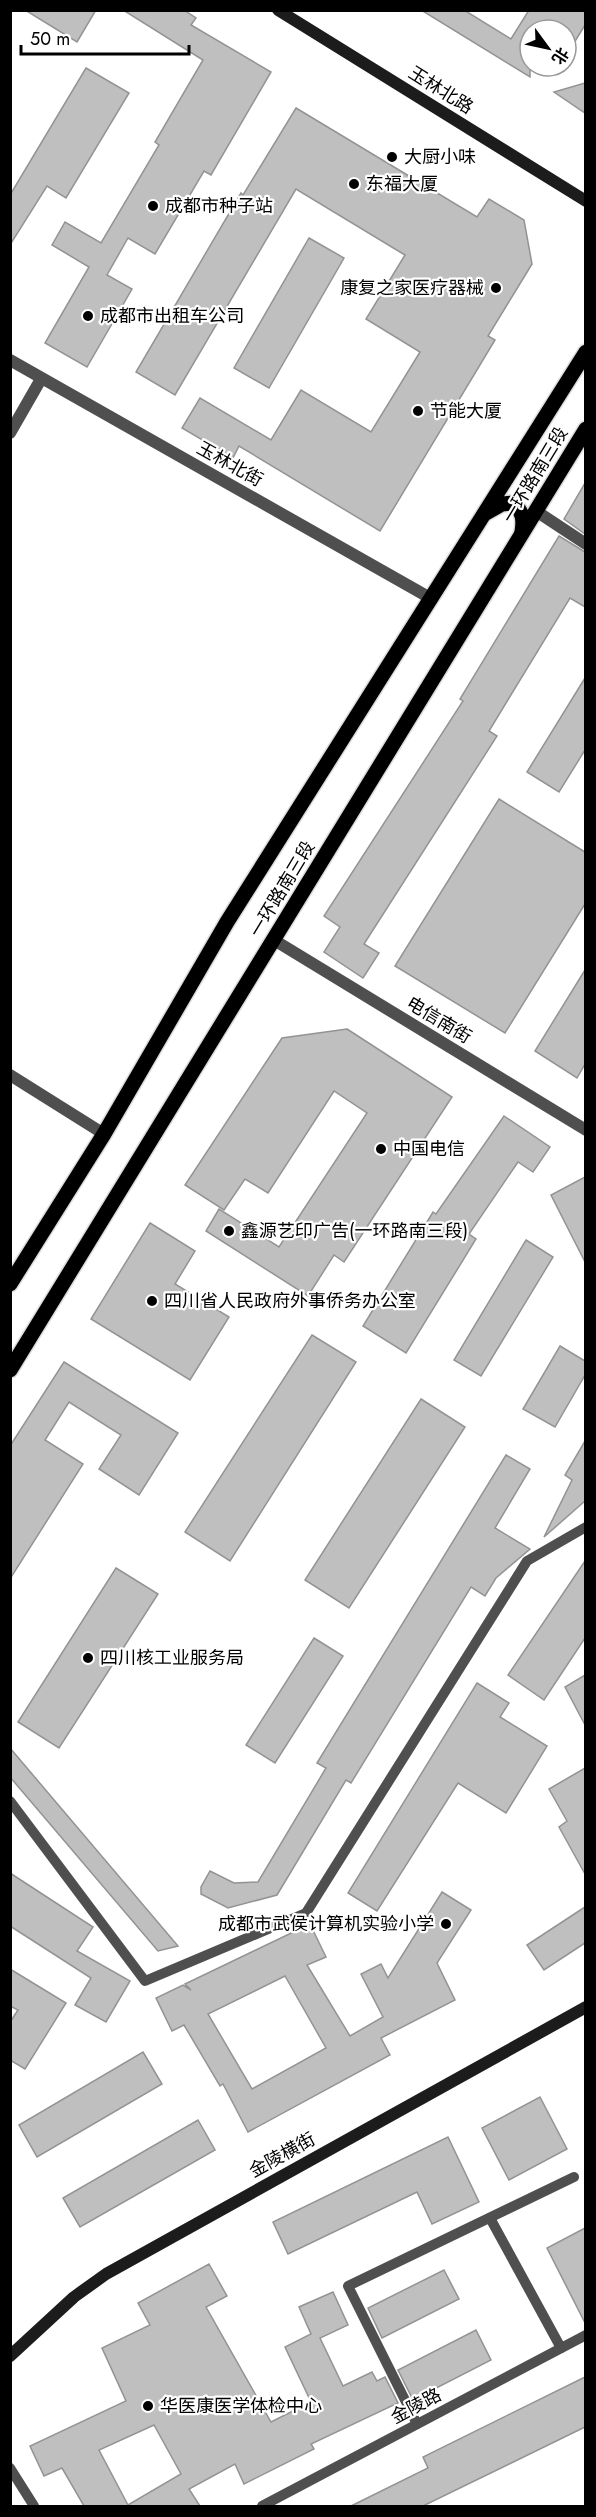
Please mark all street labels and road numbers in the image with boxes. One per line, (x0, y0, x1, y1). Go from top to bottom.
street label: 玉林北路 (404, 60, 478, 120)
street label: 一环路南三段 (496, 422, 574, 528)
street label: 玉林北街 (192, 435, 268, 493)
street label: 一环路南三段 (243, 836, 321, 942)
street label: 电信南街 (401, 990, 477, 1050)
street label: 金陵横街 (244, 2126, 320, 2184)
street label: 金陵路 (386, 2382, 446, 2430)

